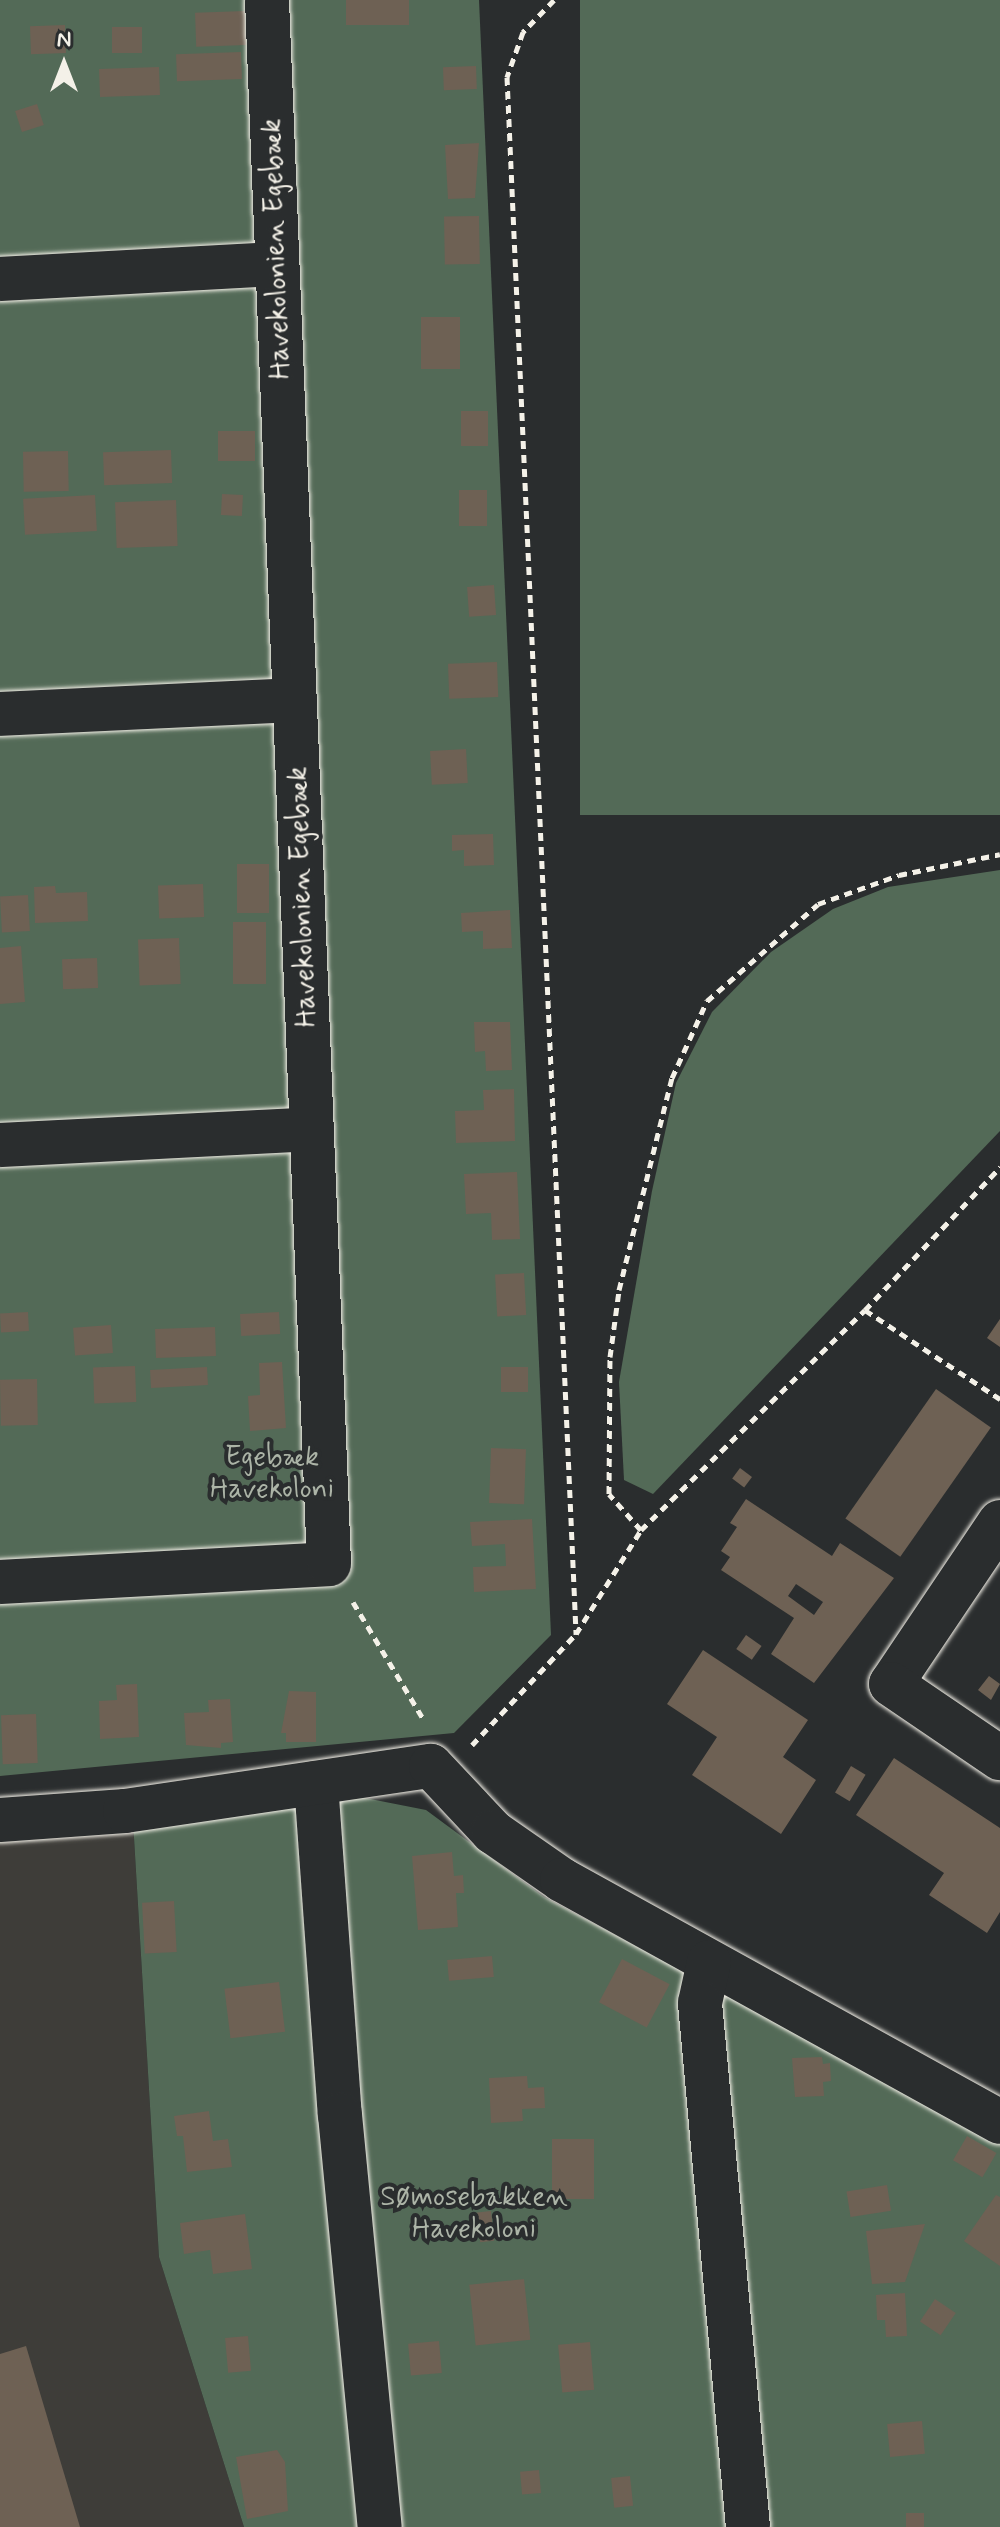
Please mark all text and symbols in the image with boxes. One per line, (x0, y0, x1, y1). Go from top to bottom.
north arrow (24, 24, 104, 104)
text: N (57, 26, 71, 54)
street label: Havekolonien Egebæk (256, 118, 298, 380)
street label: Havekolonien Egebæk (282, 766, 324, 1028)
park label: Egebæk Havekoloni (210, 1441, 334, 1507)
park label: Sømosebakken Havekoloni (380, 2181, 568, 2247)

